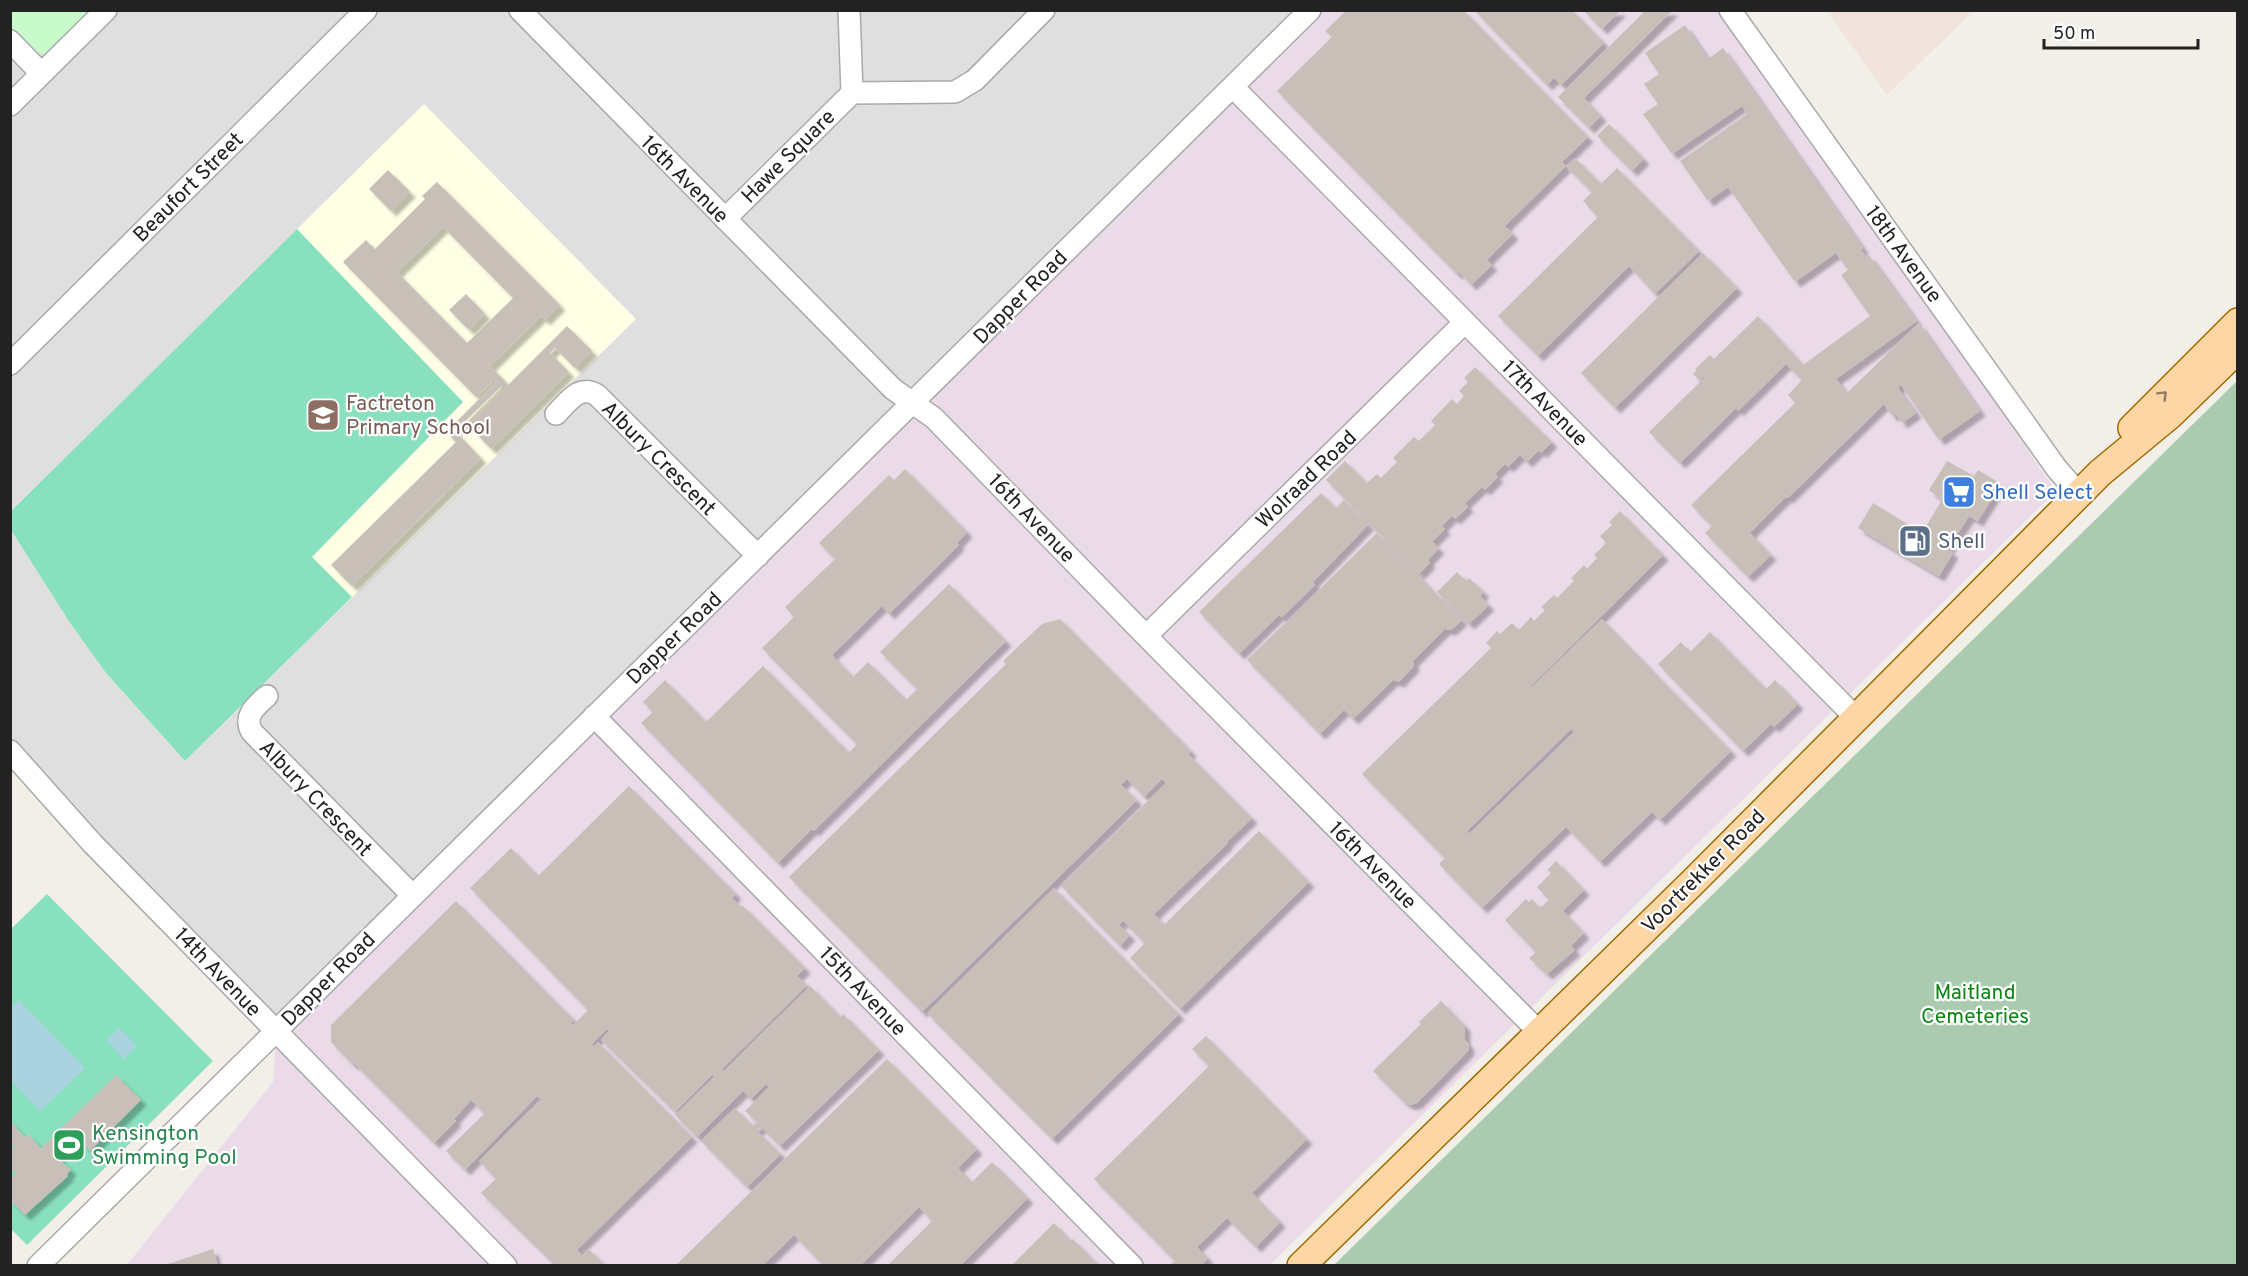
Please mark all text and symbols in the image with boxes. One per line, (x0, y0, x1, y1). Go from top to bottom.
scale bar (2044, 12, 2198, 50)
text: 50 m (2053, 23, 2095, 46)
street label: Hawe Square (736, 104, 842, 210)
street label: Beaufort Street (128, 127, 250, 249)
street label: 16th Avenue (634, 130, 734, 230)
street label: 18th Avenue (1858, 201, 1947, 309)
street label: Dapper Road (968, 245, 1074, 351)
street label: 17th Avenue (1495, 355, 1593, 453)
place label: Factreton Primary School (346, 391, 490, 442)
one-way arrow (2155, 392, 2166, 403)
street label: Albury Crescent (595, 396, 721, 522)
school or university icon: Factreton Primary School (305, 397, 341, 433)
street label: Wolraad Road (1251, 425, 1363, 535)
street label: 16th Avenue (982, 469, 1080, 569)
supermarket icon: Shell Select (1941, 474, 1977, 510)
place label: Shell Select (1982, 480, 2093, 507)
fuel station icon: Shell (1897, 523, 1933, 559)
place label: Shell (1938, 529, 1985, 556)
street label: Dapper Road (622, 587, 728, 691)
street label: Albury Crescent (253, 735, 377, 863)
street label: Voortrekker Road (1636, 804, 1772, 940)
street label: 16th Avenue (1322, 816, 1422, 916)
street label: 14th Avenue (168, 923, 266, 1023)
street label: Dapper Road (276, 927, 382, 1033)
street label: 15th Avenue (812, 941, 911, 1043)
park label: Maitland Cemeteries (1921, 980, 2029, 1031)
place label: Kensington Swimming Pool (92, 1121, 237, 1172)
sports icon: Kensington Swimming Pool (51, 1127, 87, 1163)

